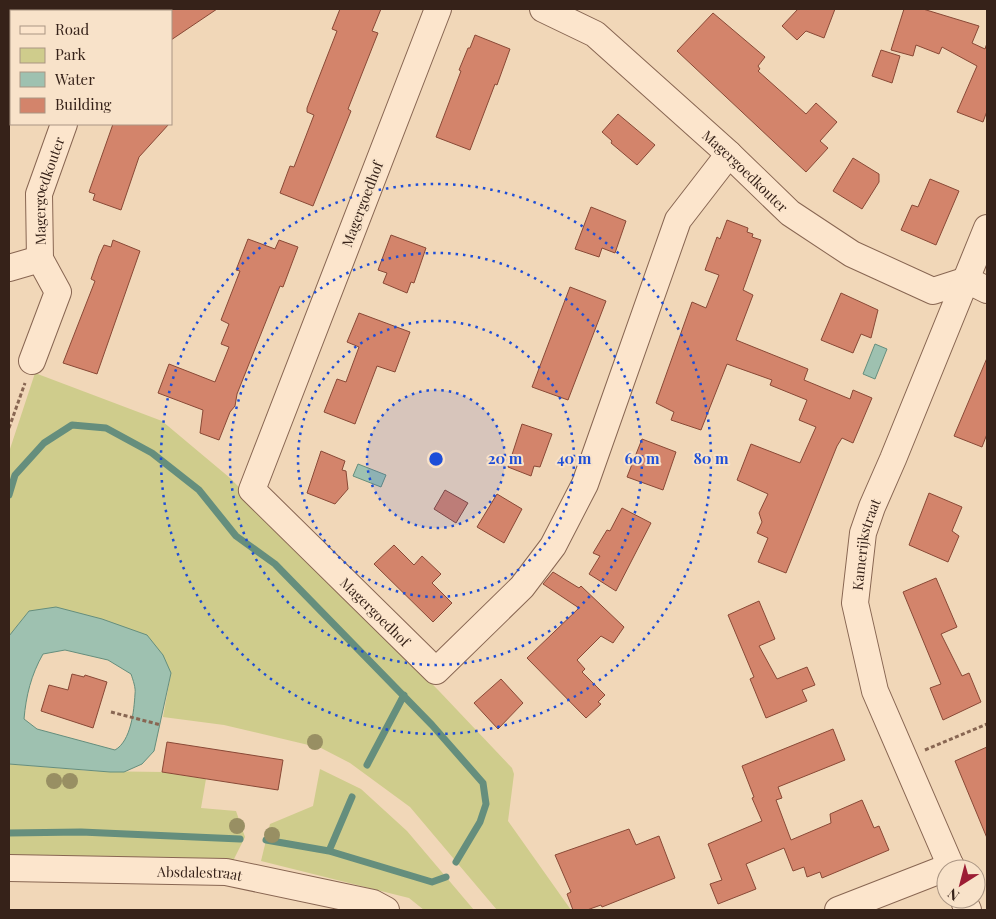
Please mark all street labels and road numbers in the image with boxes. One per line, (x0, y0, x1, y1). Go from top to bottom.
street label: Magergoedkouter (699, 125, 793, 216)
street label: Magergoedkouter (29, 133, 68, 245)
street label: Magergoedhof (337, 157, 388, 250)
street label: Kamerijkstraat (847, 494, 885, 591)
street label: Magergoedhof (337, 573, 415, 651)
street label: Absdalestraat (156, 861, 245, 885)

